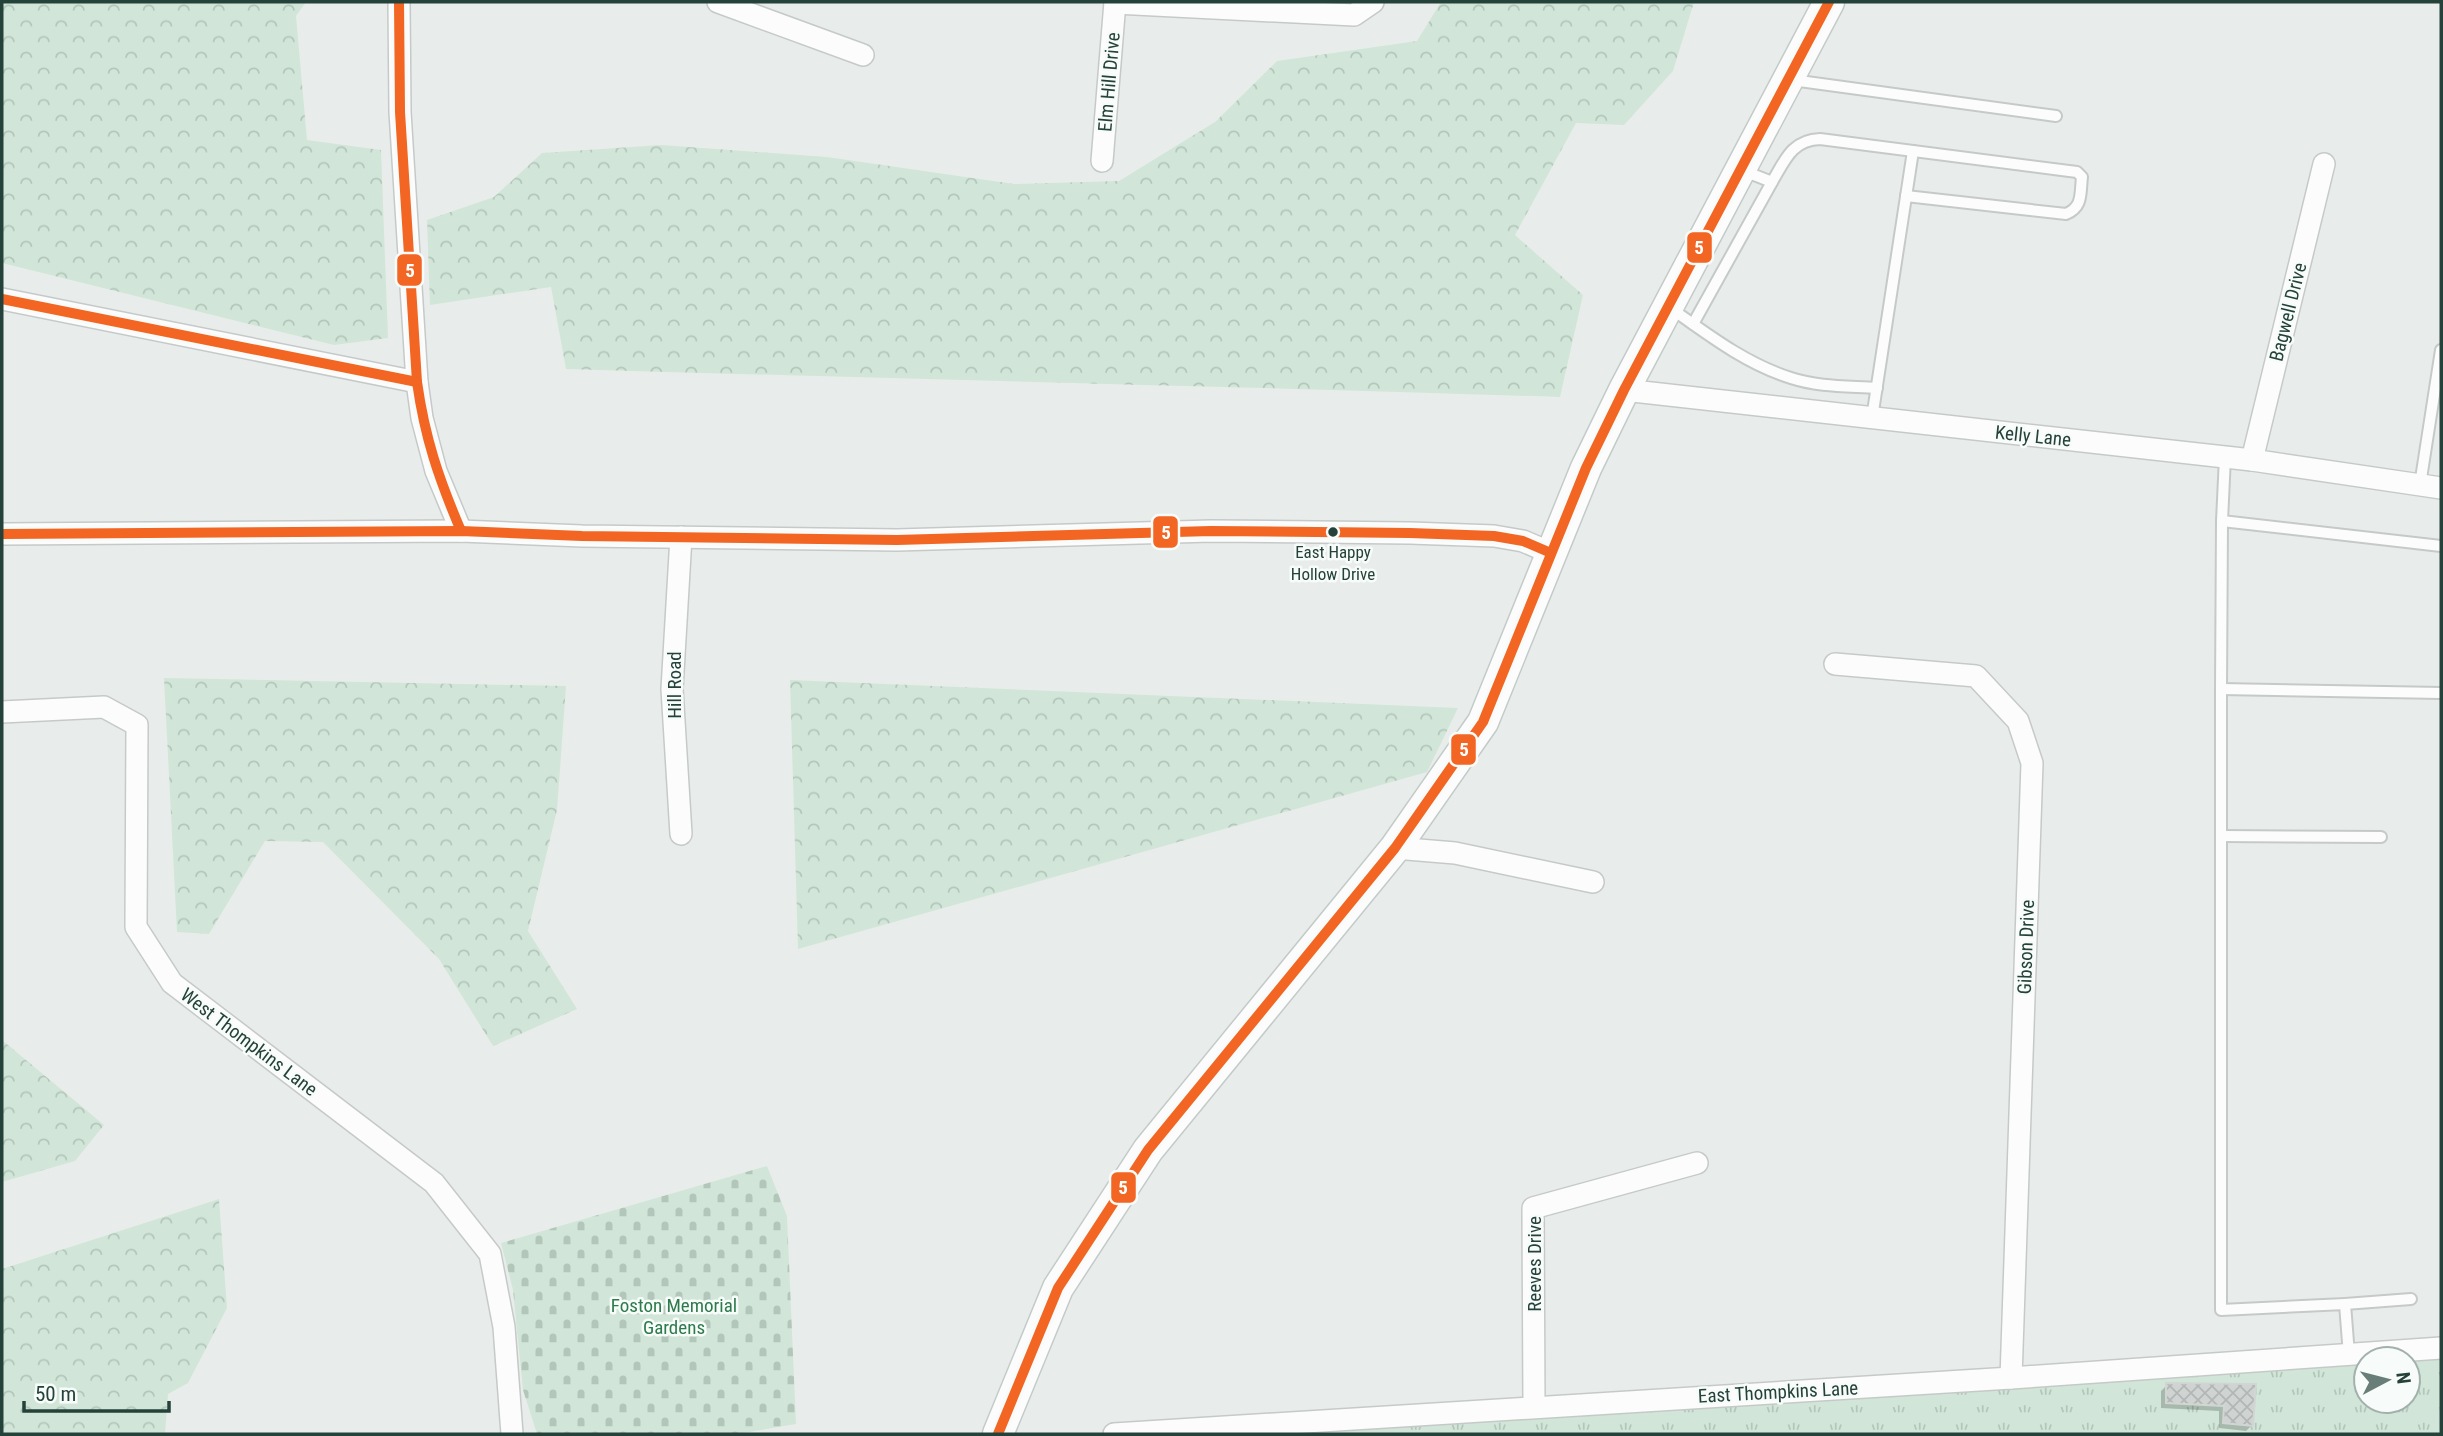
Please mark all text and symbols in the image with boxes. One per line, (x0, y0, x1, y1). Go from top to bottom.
street label: Elm Hill Drive (1093, 31, 1125, 133)
line badge: 5 (1686, 231, 1713, 264)
text: 5 (1694, 236, 1704, 259)
line badge: 5 (396, 253, 423, 287)
text: 5 (405, 259, 415, 282)
street label: Bagwell Drive (2265, 260, 2311, 364)
street label: Kelly Lane (1994, 421, 2072, 451)
line badge: 5 (1152, 515, 1179, 549)
text: 5 (1161, 521, 1171, 544)
marker: East Happy Hollow Drive (1326, 525, 1340, 539)
place label: East Happy Hollow Drive (1291, 542, 1375, 584)
street label: Hill Road (663, 651, 686, 719)
line badge: 5 (1450, 733, 1477, 766)
text: 5 (1459, 738, 1469, 761)
street label: Gibson Drive (2013, 899, 2039, 995)
street label: West Thompkins Lane (176, 983, 322, 1101)
line badge: 5 (1110, 1171, 1137, 1204)
text: 5 (1118, 1176, 1128, 1199)
street label: Reeves Drive (1523, 1216, 1546, 1312)
park label: Foston Memorial Gardens (611, 1294, 737, 1339)
north arrow (2352, 1345, 2422, 1415)
scale bar (24, 1370, 170, 1414)
text: N (2391, 1371, 2416, 1385)
street label: East Thompkins Lane (1697, 1376, 1859, 1408)
text: 50 m (35, 1382, 76, 1406)

